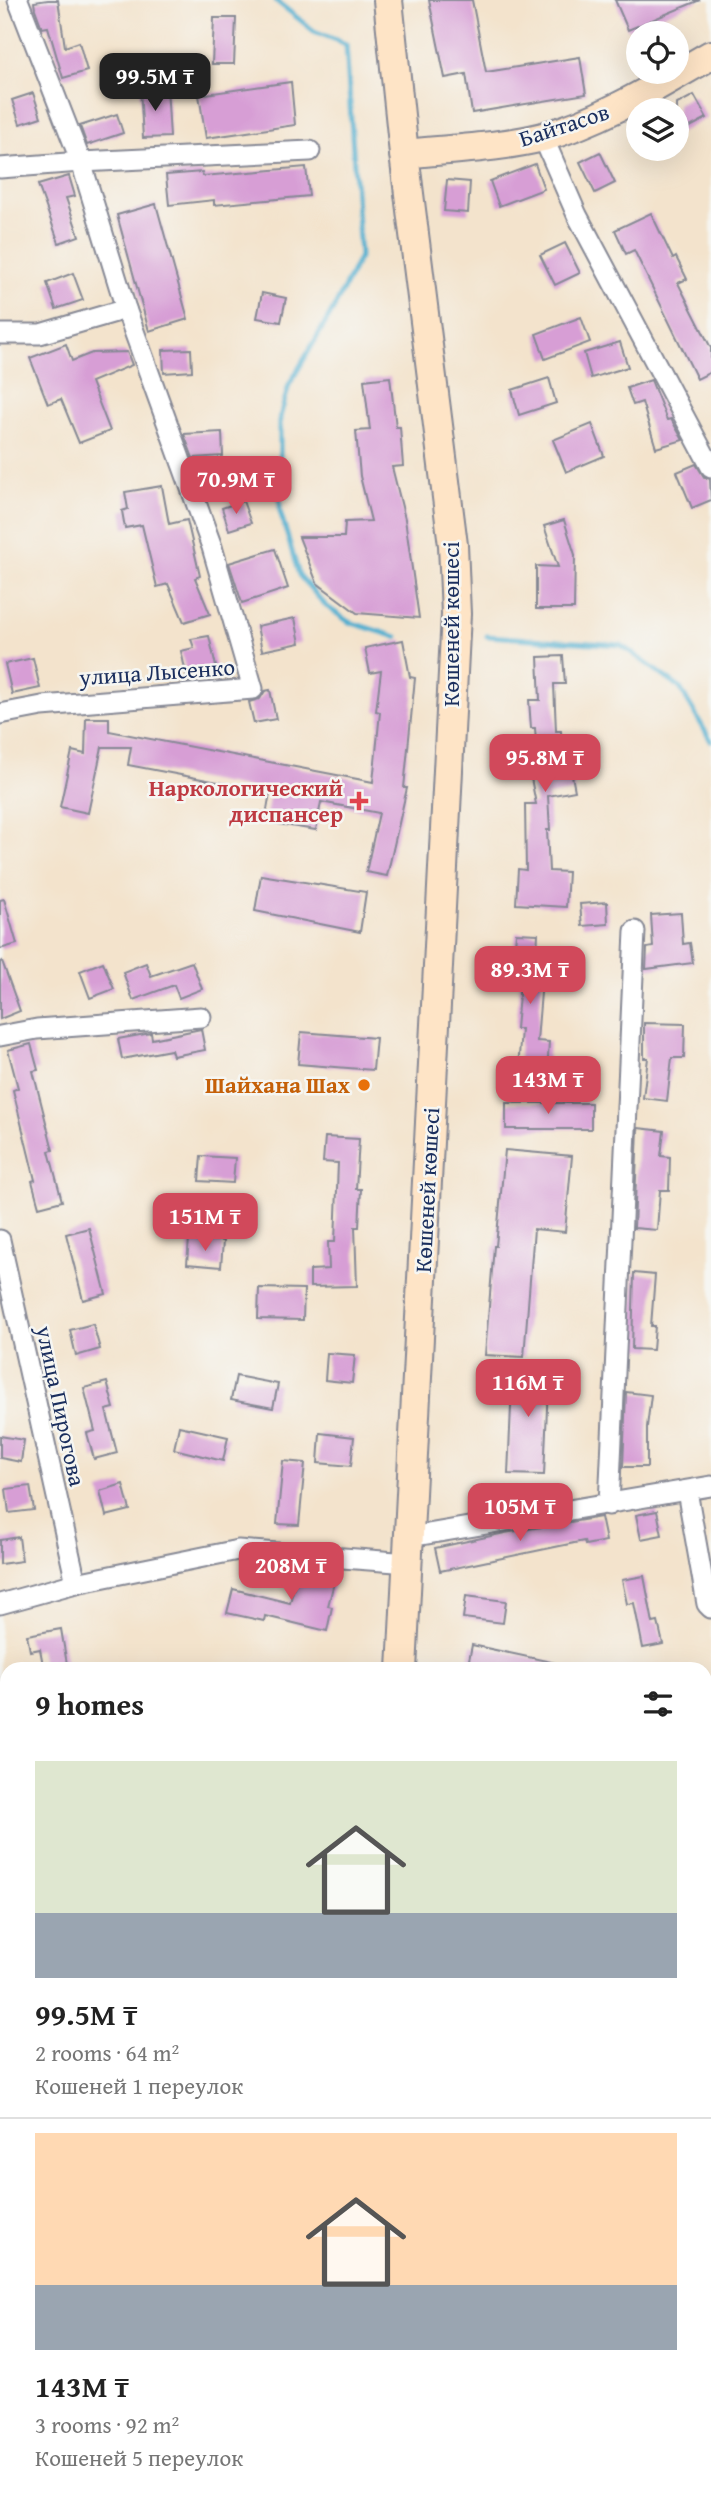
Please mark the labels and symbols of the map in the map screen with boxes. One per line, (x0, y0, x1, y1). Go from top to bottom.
pin: 99.5M ₸ (90, 54, 220, 113)
street label: Байтасов (515, 94, 613, 155)
pin: 70.9M ₸ (171, 456, 301, 516)
street label: Көшеней көшесі (434, 541, 467, 707)
street label: улица Лысенко (77, 650, 236, 693)
pin: 95.8M ₸ (480, 734, 610, 794)
place label: Наркологический диспансер (149, 771, 343, 830)
marker: Наркологический диспансер (349, 791, 369, 811)
pin: 89.3M ₸ (465, 946, 595, 1006)
pin: 143M ₸ (491, 1056, 605, 1116)
place label: Шайхана Шах (205, 1068, 350, 1101)
marker: Шайхана Шах (356, 1077, 372, 1093)
street label: Көшеней көшесі (406, 1106, 447, 1274)
pin: 151M ₸ (148, 1194, 262, 1253)
street label: улица Пирогова (28, 1322, 95, 1489)
pin: 116M ₸ (471, 1360, 585, 1419)
pin: 105M ₸ (463, 1484, 577, 1543)
pin: 208M ₸ (234, 1542, 348, 1602)

